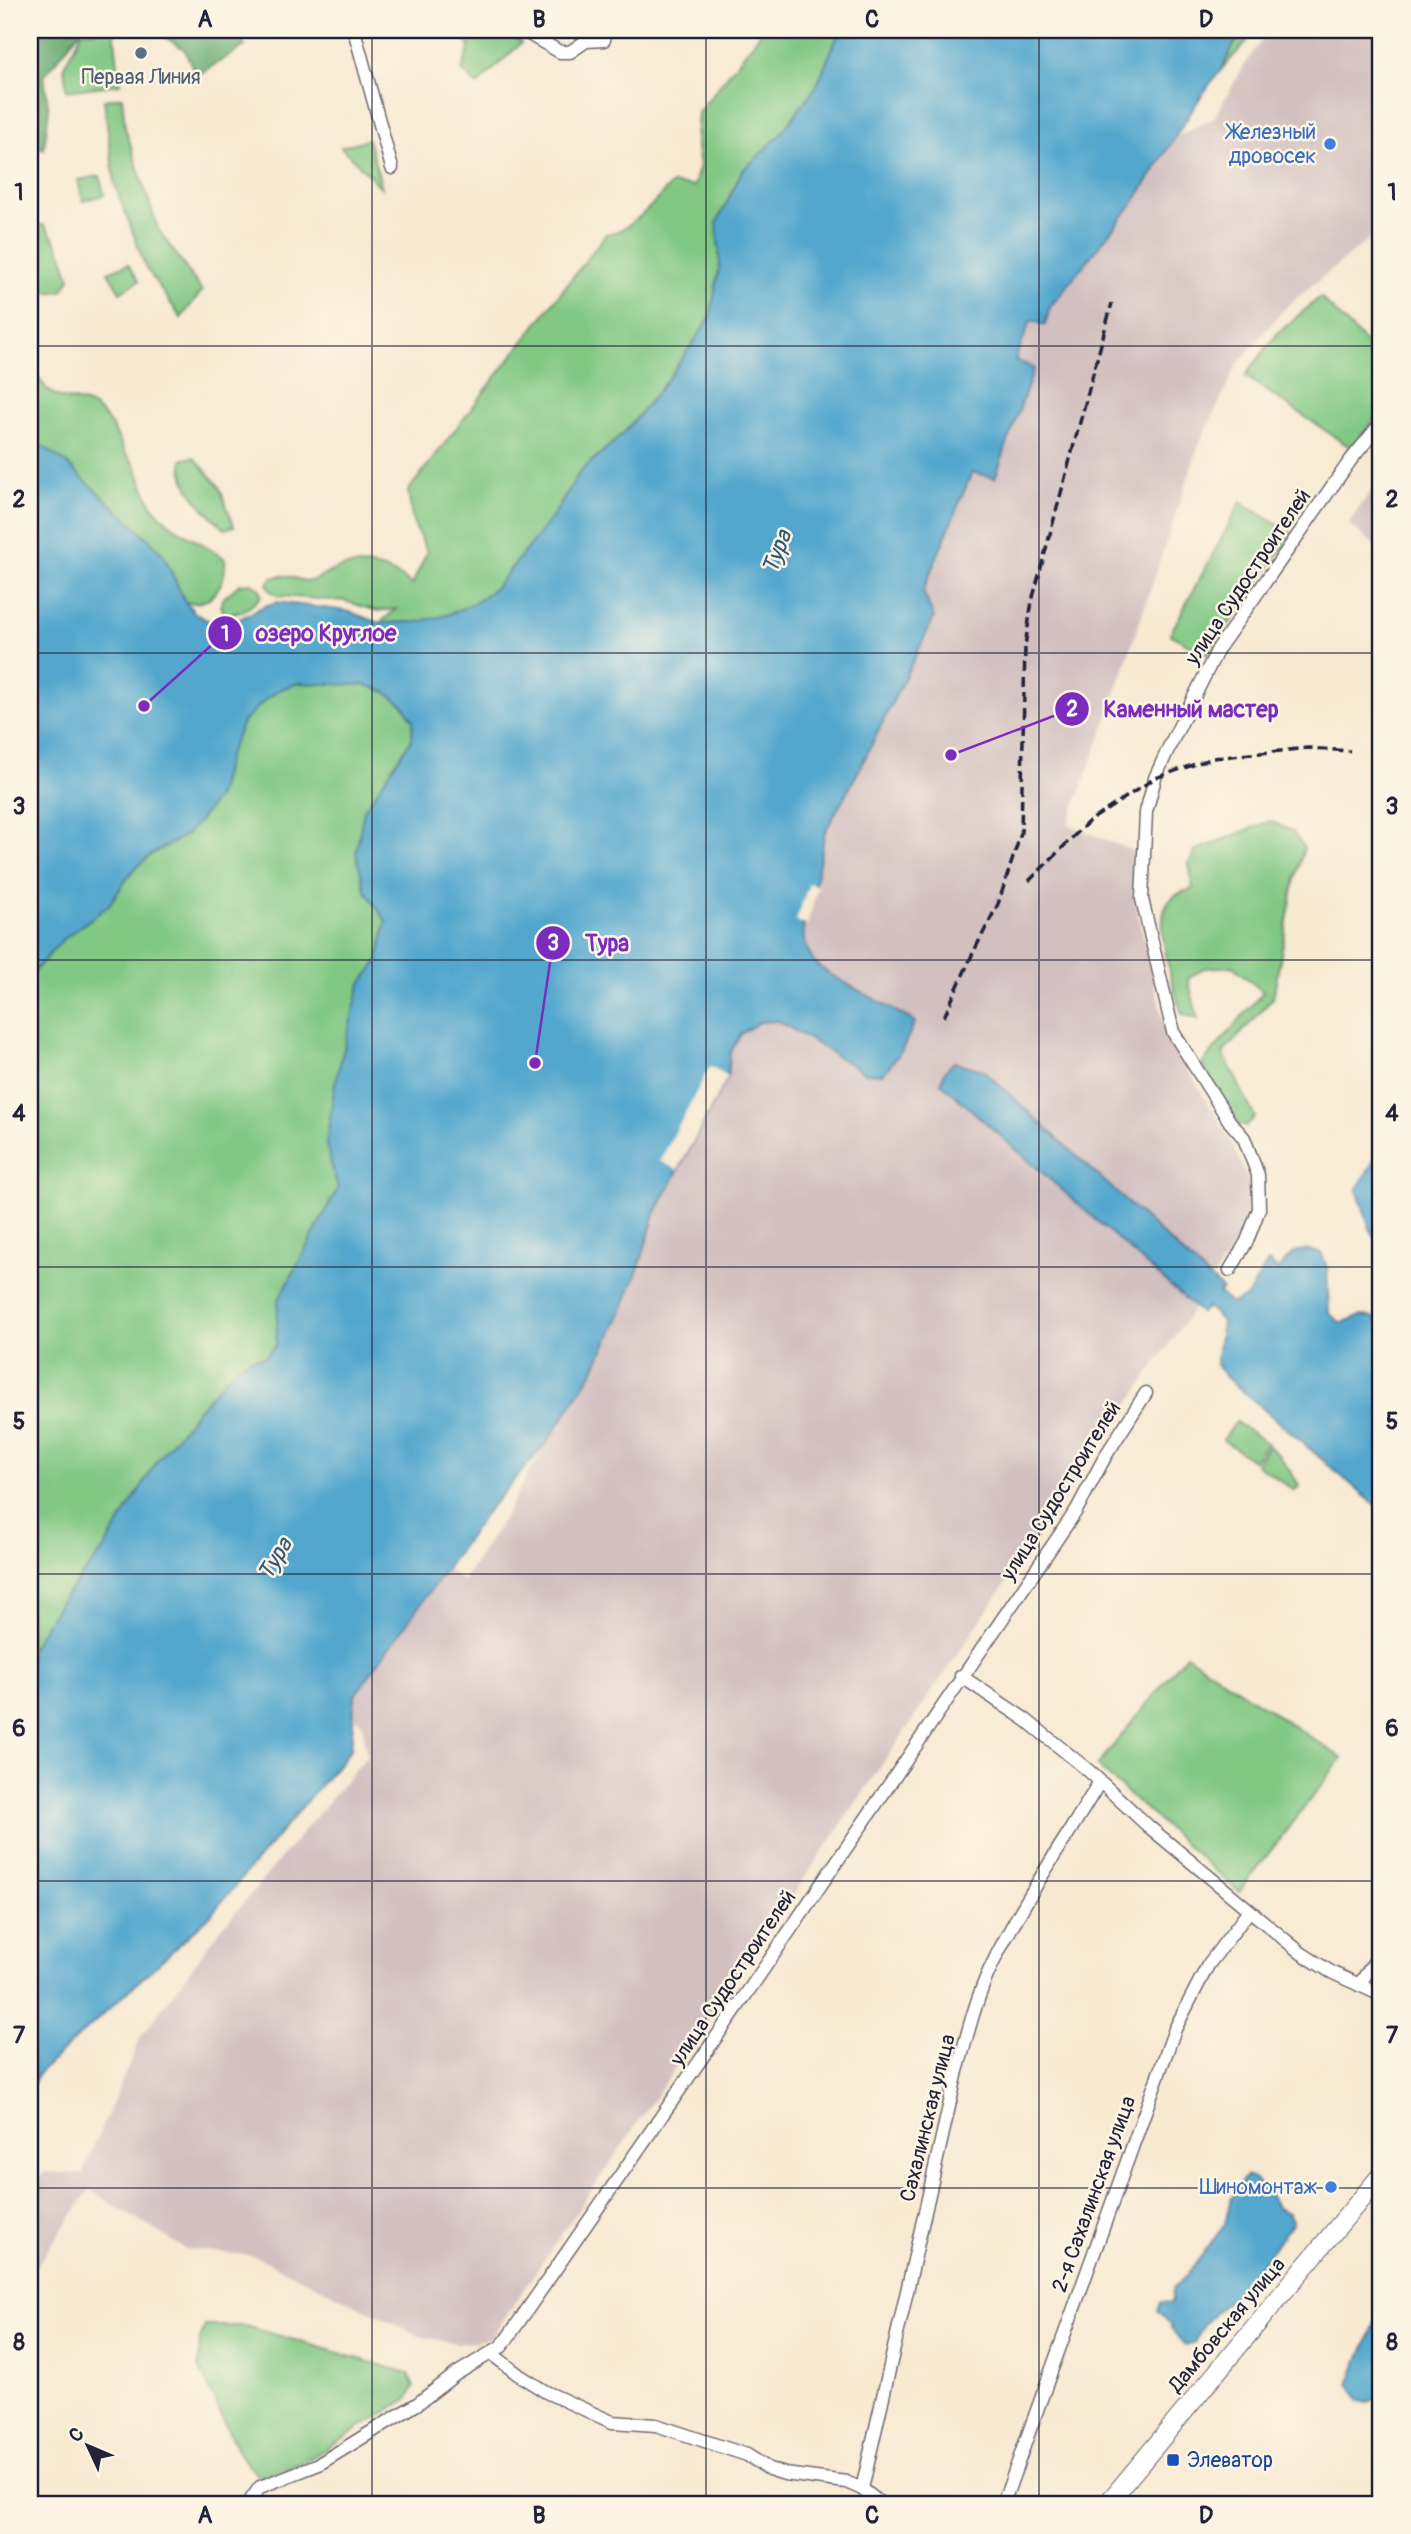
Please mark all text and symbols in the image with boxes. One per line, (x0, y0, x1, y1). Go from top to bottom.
text: A (198, 5, 213, 34)
text: B (532, 5, 546, 34)
text: C (865, 5, 879, 34)
text: D (1199, 5, 1213, 34)
marker: Первая Линия (133, 45, 149, 61)
place label: Первая Линия (81, 64, 201, 91)
place label: Железный дровосек (1224, 119, 1316, 170)
marker: Железный дровосек (1322, 136, 1338, 152)
text: 1 (15, 178, 24, 207)
text: 1 (1388, 178, 1397, 207)
street label: улица Судостроителей (1179, 484, 1317, 671)
text: 2 (13, 485, 26, 514)
text: 2 (1386, 485, 1399, 514)
water label: Тура (756, 525, 799, 578)
callout: озеро Круглое (207, 611, 411, 655)
text: озеро Круглое (255, 619, 397, 648)
text: 1 (221, 621, 229, 648)
callout: Каменный мастер (1054, 687, 1292, 731)
text: Каменный мастер (1104, 695, 1279, 724)
text: 2 (1066, 696, 1078, 723)
text: 3 (13, 792, 25, 821)
text: 3 (1386, 792, 1398, 821)
callout: Тура (535, 921, 643, 965)
text: Тура (584, 929, 629, 958)
text: 3 (547, 930, 559, 957)
text: 4 (12, 1099, 26, 1128)
text: 4 (1385, 1099, 1399, 1128)
street label: улица Судостроителей (994, 1396, 1127, 1586)
text: 5 (13, 1407, 25, 1436)
text: 5 (1386, 1407, 1398, 1436)
water label: Тура (251, 1531, 299, 1585)
text: 6 (12, 1714, 26, 1743)
text: 6 (1385, 1714, 1399, 1743)
street label: улица Судостроителей (664, 1885, 802, 2072)
text: 7 (13, 2021, 26, 2050)
text: 7 (1386, 2021, 1399, 2050)
street label: Сахалинская улица (894, 2031, 962, 2205)
street label: 2-я Сахалинская улица (1046, 2092, 1142, 2296)
place label: Шиномонтаж (1199, 2174, 1318, 2201)
marker: Шиномонтаж (1323, 2179, 1339, 2195)
street label: Дамбовская улица (1162, 2252, 1291, 2399)
text: 8 (13, 2328, 25, 2357)
text: 8 (1386, 2328, 1398, 2357)
north arrow (52, 2412, 122, 2482)
text: С (64, 2422, 89, 2447)
place label: Элеватор (1187, 2447, 1273, 2474)
marker: Элеватор (1165, 2452, 1181, 2468)
text: A (198, 2501, 213, 2530)
text: B (532, 2501, 546, 2530)
text: C (865, 2501, 879, 2530)
text: D (1199, 2501, 1213, 2530)

